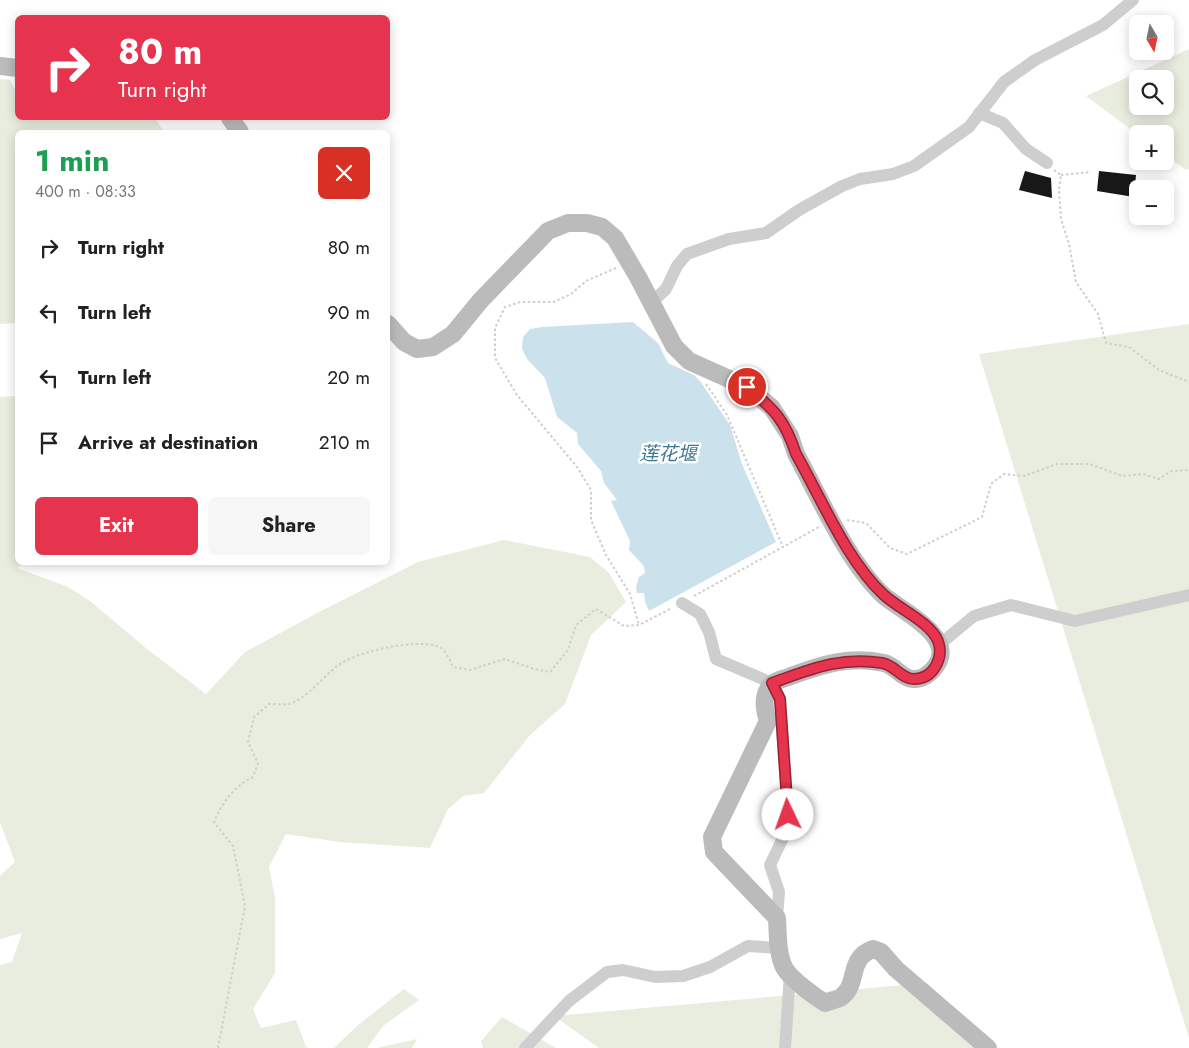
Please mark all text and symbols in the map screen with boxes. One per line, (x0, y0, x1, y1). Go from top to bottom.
north arrow (1129, 15, 1174, 60)
map controls (1129, 15, 1174, 225)
text: 80 m (118, 27, 202, 77)
icon: right (35, 35, 100, 100)
button: search (1129, 70, 1174, 115)
text: Turn right (118, 73, 206, 105)
button: + (1129, 125, 1174, 170)
text: 1 min (35, 139, 109, 182)
button: close (318, 147, 370, 199)
text: 400 m · 08:33 (35, 180, 136, 203)
button: − (1129, 180, 1174, 225)
icon: right (35, 234, 63, 262)
text: Turn right (78, 234, 164, 261)
text: 80 m (328, 234, 370, 261)
icon: left (35, 299, 63, 327)
text: Turn left (78, 299, 151, 326)
text: 90 m (327, 299, 370, 326)
icon: left (35, 364, 63, 392)
text: Turn left (78, 364, 151, 391)
text: 20 m (327, 364, 370, 391)
pin (726, 366, 768, 408)
icon: arrive (733, 373, 761, 401)
icon: arrive (35, 429, 63, 457)
text: Arrive at destination (78, 429, 258, 456)
text: 210 m (319, 429, 370, 456)
water label: 莲花堰 (639, 440, 699, 467)
button: Exit (35, 497, 198, 555)
button: Share (208, 497, 370, 555)
position arrow (761, 788, 813, 840)

